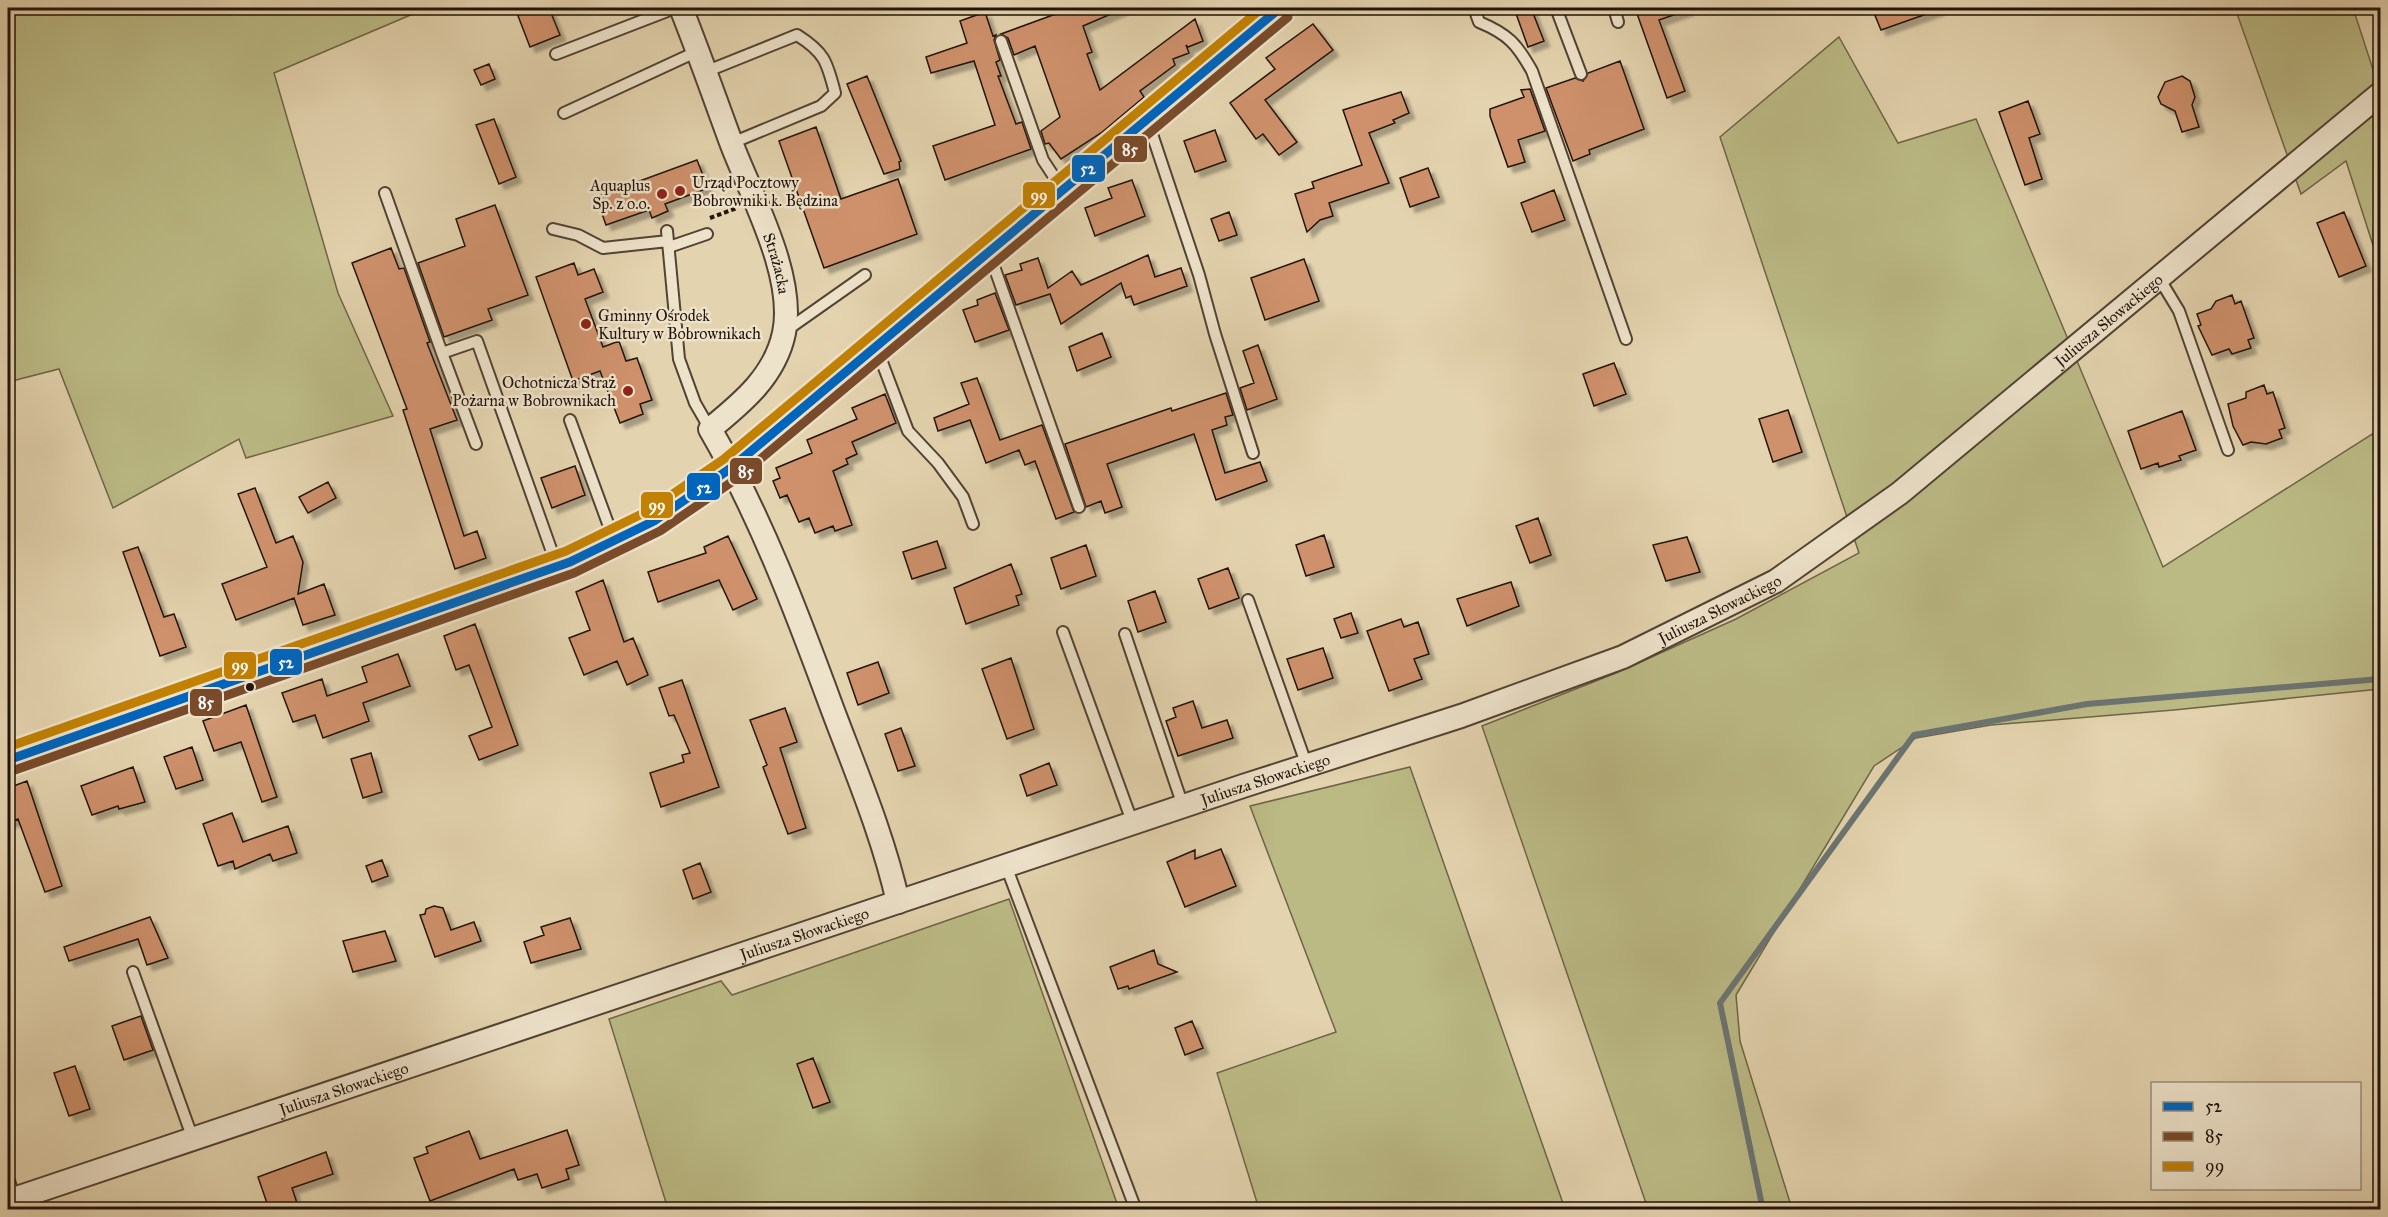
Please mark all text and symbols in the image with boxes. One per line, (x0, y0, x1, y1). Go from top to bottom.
line badge: 85 (1113, 135, 1148, 163)
text: 85 (1122, 140, 1139, 159)
line badge: 52 (1071, 154, 1106, 183)
text: 52 (1080, 159, 1097, 178)
place label: Urząd Pocztowy Bobrowniki k. Będzina (692, 173, 838, 210)
place label: Aquaplus Sp. z o.o. (589, 176, 650, 213)
line badge: 99 (1022, 181, 1056, 209)
marker: Urząd Pocztowy Bobrowniki k. Będzina (673, 184, 687, 198)
text: 99 (1030, 186, 1048, 206)
marker: Aquaplus Sp. z o.o. (655, 187, 669, 201)
street label: Strażacka (759, 230, 794, 295)
street label: Juliusza Słowackiego (2049, 270, 2167, 373)
place label: Gminny Ośrodek Kultury w Bobrownikach (598, 306, 761, 343)
marker: Gminny Ośrodek Kultury w Bobrownikach (579, 317, 593, 331)
place label: Ochotnicza Straż Pożarna w Bobrownikach (452, 373, 617, 410)
marker: Ochotnicza Straż Pożarna w Bobrownikach (621, 384, 635, 398)
line badge: 85 (729, 457, 763, 485)
text: 85 (738, 462, 755, 481)
line badge: 52 (686, 472, 721, 501)
text: 52 (696, 478, 713, 497)
line badge: 99 (640, 491, 674, 519)
text: 99 (648, 496, 666, 516)
street label: Juliusza Słowackiego (1653, 571, 1785, 650)
line badge: 52 (269, 648, 303, 676)
line badge: 99 (223, 651, 257, 680)
text: 52 (278, 653, 295, 672)
text: 99 (231, 656, 249, 676)
unlabelled marker (244, 681, 256, 693)
line badge: 85 (189, 688, 223, 717)
text: 85 (198, 693, 215, 712)
street label: Juliusza Słowackiego (1196, 750, 1332, 811)
street label: Juliusza Słowackiego (736, 903, 871, 966)
street label: Juliusza Słowackiego (275, 1058, 411, 1121)
legend (2151, 1082, 2361, 1190)
text: 52 (2205, 1095, 2222, 1117)
text: 85 (2205, 1125, 2224, 1147)
text: 99 (2205, 1155, 2224, 1177)

